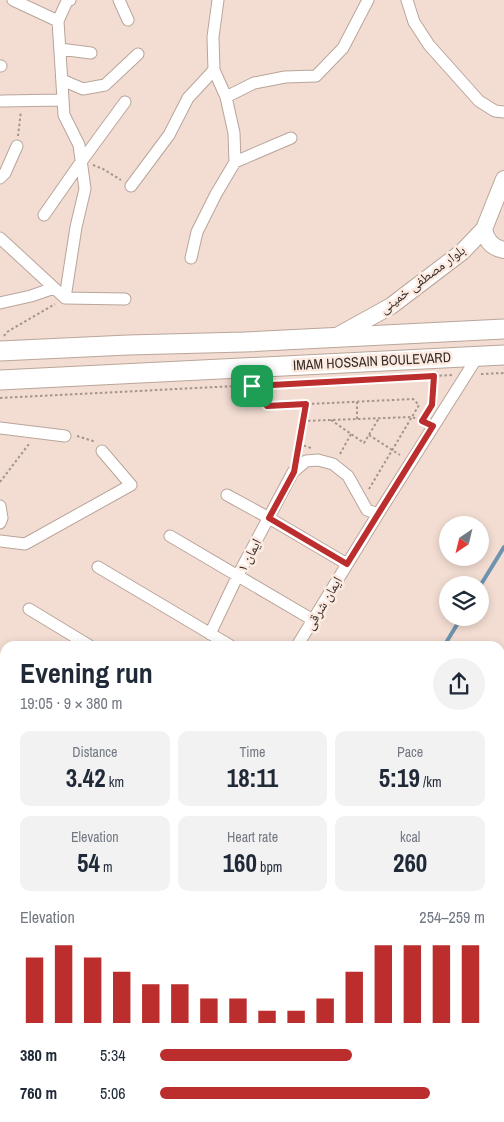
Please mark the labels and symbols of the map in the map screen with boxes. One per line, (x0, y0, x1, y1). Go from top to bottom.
street label: بلوار مصطفی خمینی (375, 241, 469, 317)
street label: IMAM HOSSAIN BOULEVARD (293, 348, 451, 374)
pin (231, 365, 273, 407)
north arrow (439, 516, 489, 566)
street label: ایمان ۱ (233, 535, 265, 575)
street label: ایمان شرقی (300, 573, 346, 633)

